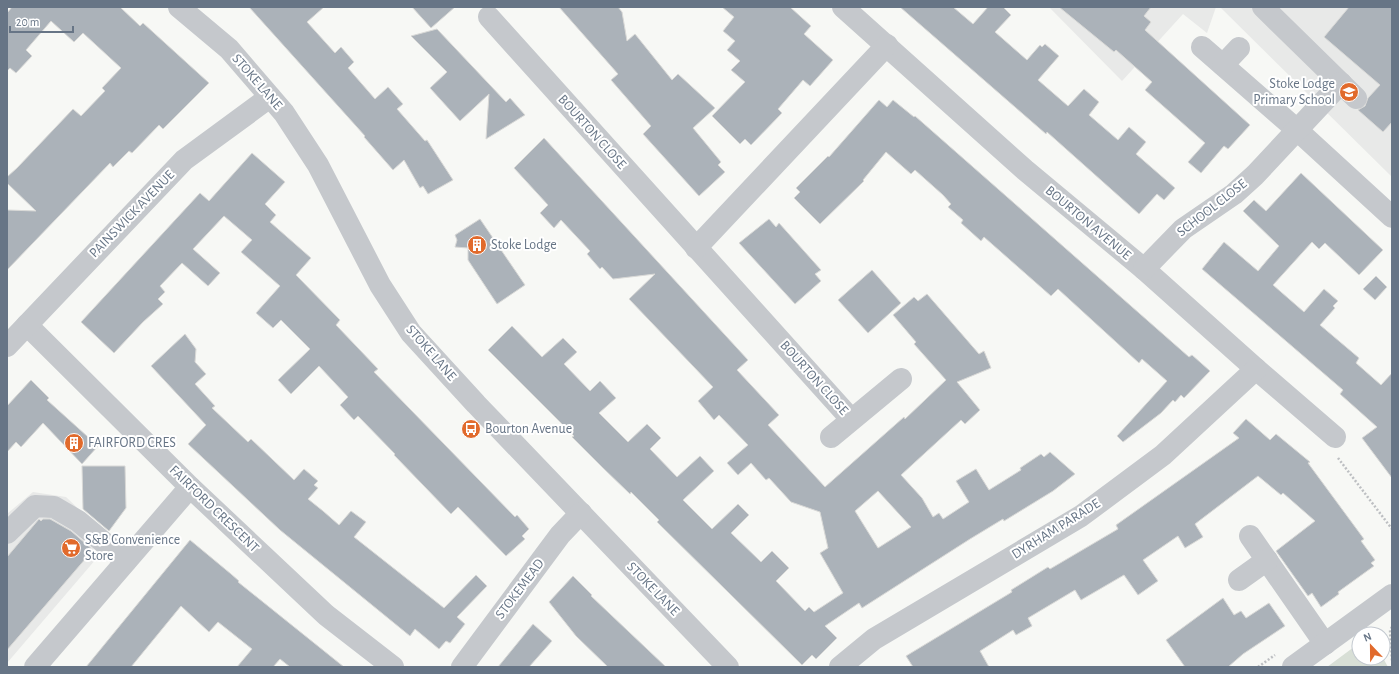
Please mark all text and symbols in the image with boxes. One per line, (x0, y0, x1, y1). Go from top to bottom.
scale bar (10, 8, 73, 34)
text: 20 m (16, 16, 39, 28)
street label: STOKE LANE (229, 52, 285, 113)
place label: Stoke Lodge Primary School (1253, 77, 1335, 107)
school or university icon: Stoke Lodge Primary School (1338, 81, 1360, 103)
street label: BOURTON CLOSE (555, 92, 629, 172)
street label: PAINSWICK AVENUE (87, 167, 177, 260)
street label: SCHOOL CLOSE (1175, 176, 1250, 239)
street label: BOURTON AVENUE (1043, 183, 1134, 263)
building icon: Stoke Lodge (466, 234, 488, 256)
place label: Stoke Lodge (491, 238, 557, 252)
street label: STOKE LANE (403, 323, 459, 384)
street label: BOURTON CLOSE (777, 338, 851, 418)
bus stop icon: Bourton Avenue (460, 418, 482, 440)
place label: Bourton Avenue (485, 422, 572, 436)
building icon: FAIRFORD CRES (63, 432, 85, 454)
place label: FAIRFORD CRES (88, 436, 176, 450)
street label: FAIRFORD CRESCENT (167, 463, 261, 555)
street label: DYRHAM PARADE (1009, 496, 1103, 562)
place label: S&B Convenience Store (85, 533, 180, 563)
supermarket icon: S&B Convenience Store (60, 537, 82, 559)
street label: STOKEMEAD (493, 556, 547, 622)
street label: STOKE LANE (624, 559, 682, 619)
north arrow (1351, 626, 1391, 666)
text: N (1362, 631, 1373, 644)

